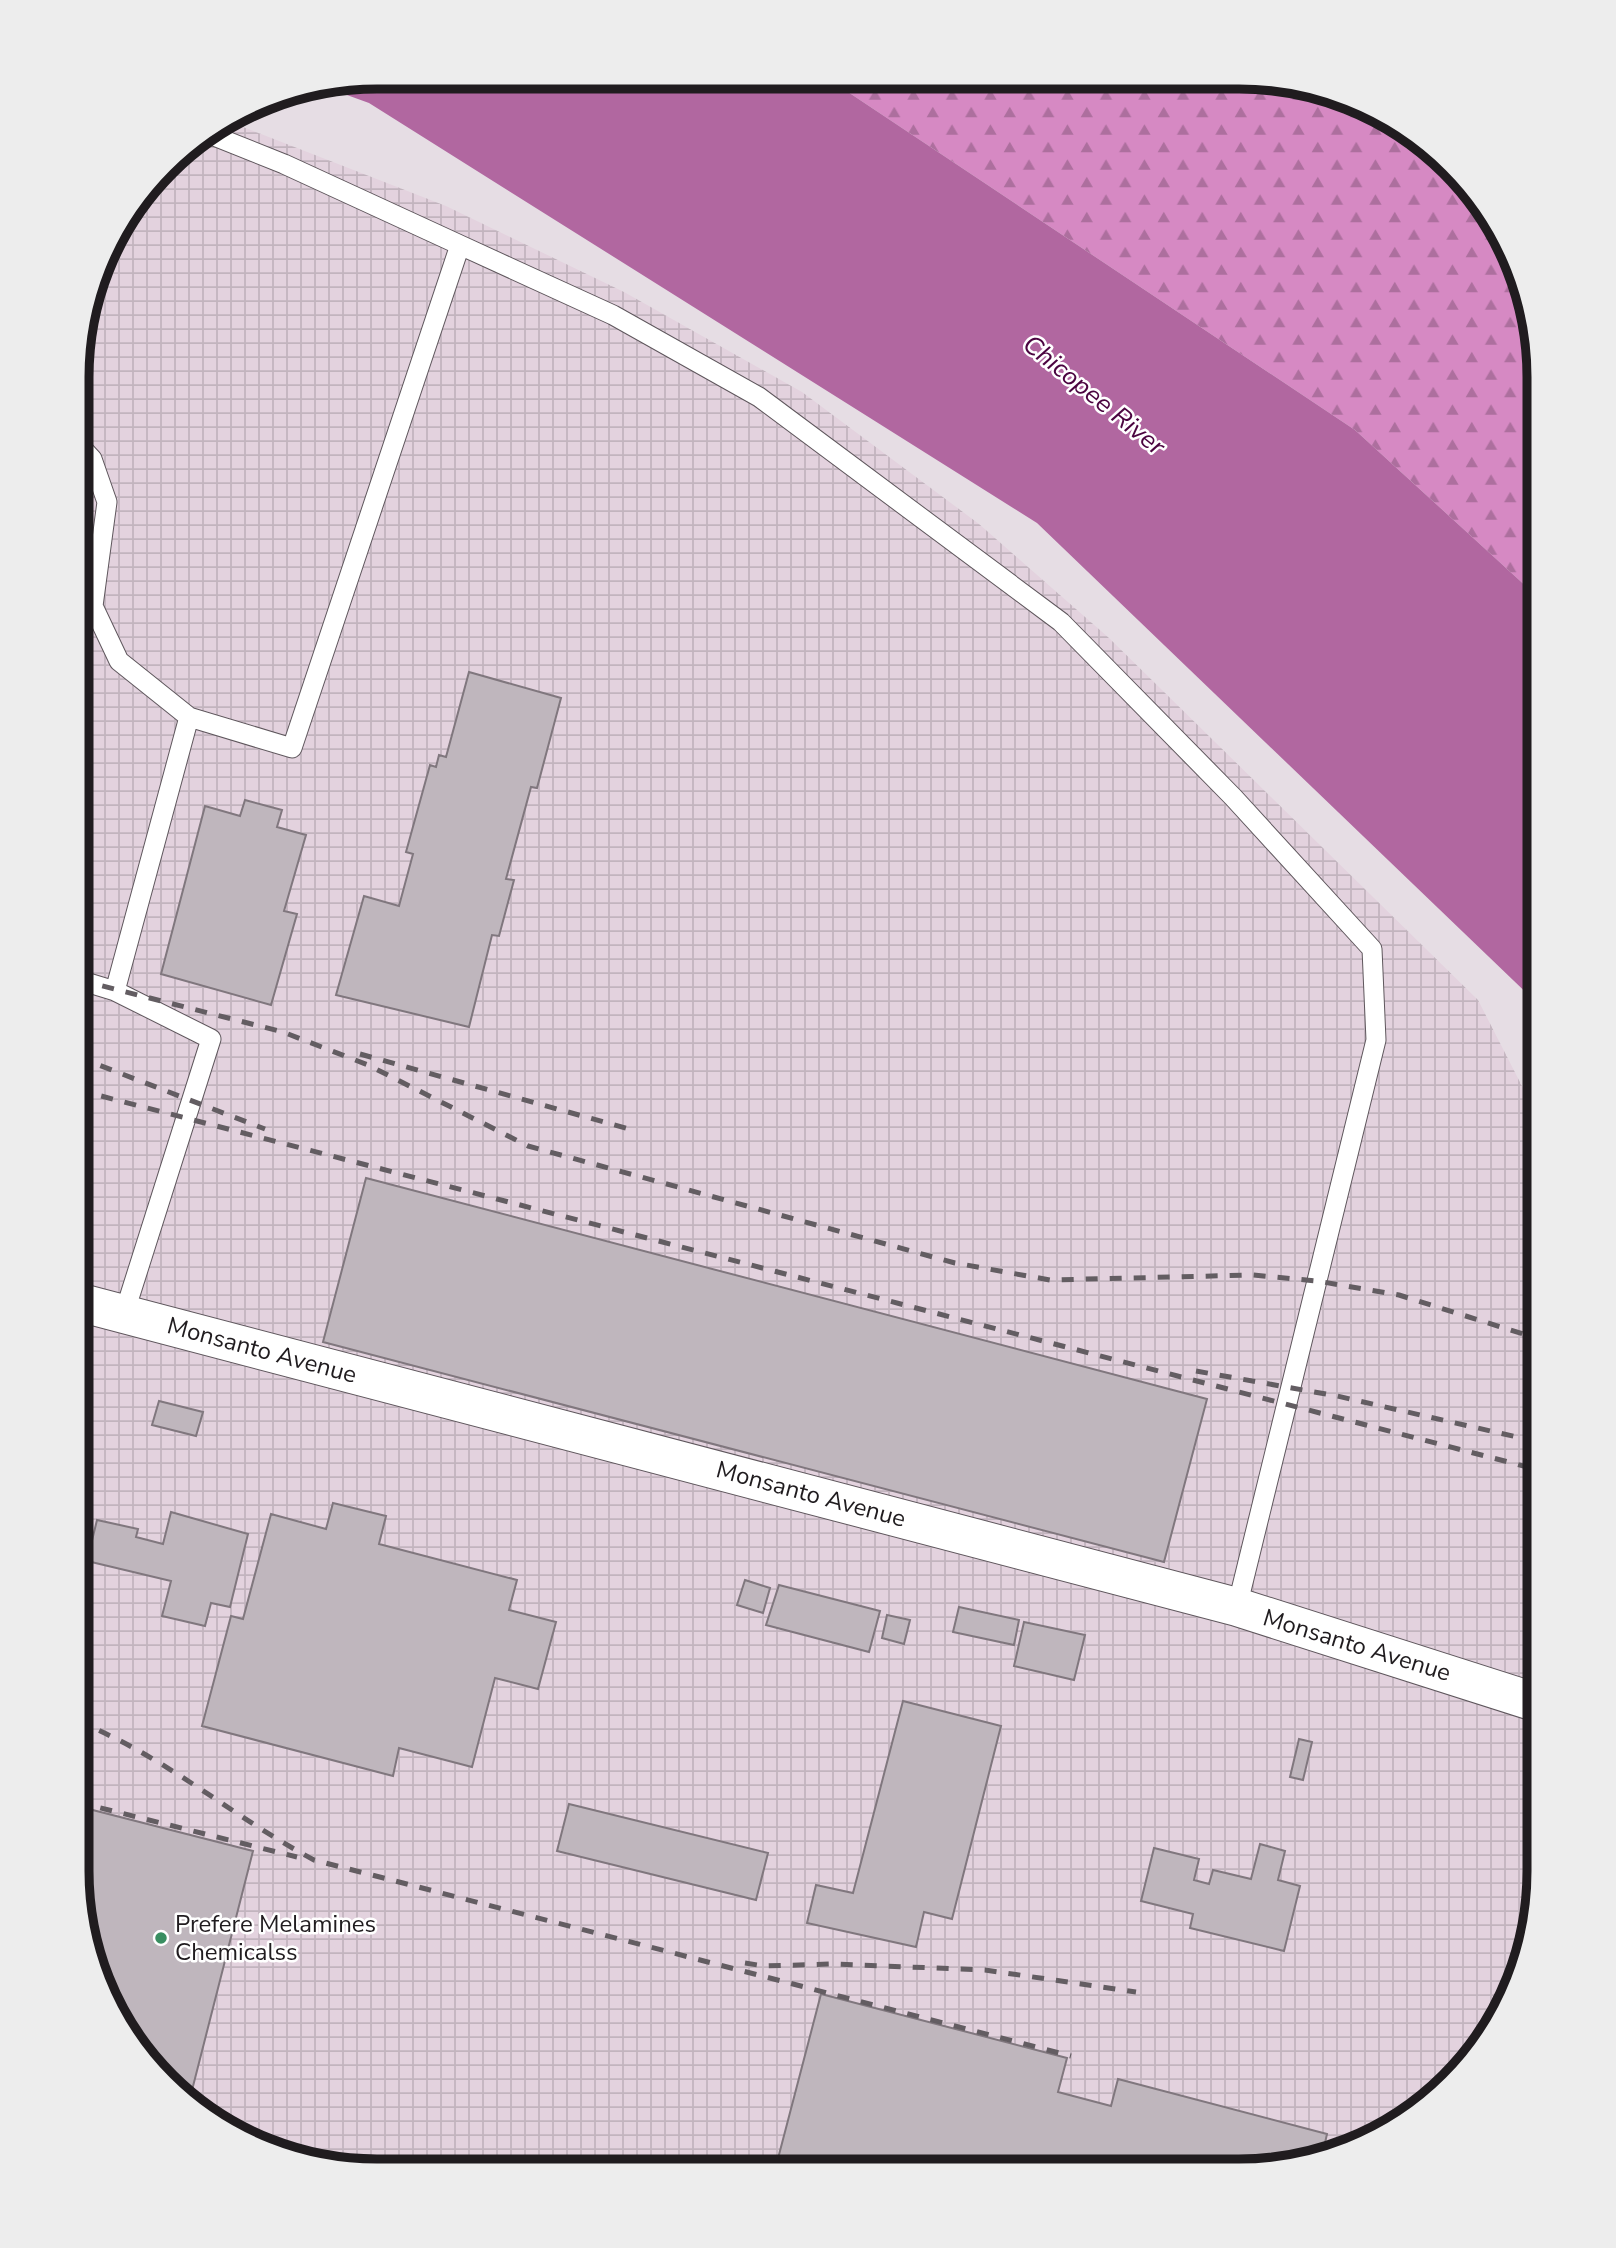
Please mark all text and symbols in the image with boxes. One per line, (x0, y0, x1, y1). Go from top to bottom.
water label: Chicopee River (1015, 327, 1173, 464)
street label: Monsanto Avenue (164, 1309, 360, 1391)
street label: Monsanto Avenue (713, 1453, 909, 1535)
street label: Monsanto Avenue (1259, 1601, 1455, 1689)
place label: Prefere Melamines Chemicalss (175, 1908, 376, 1968)
marker: Prefere Melamines Chemicalss (153, 1930, 169, 1946)

